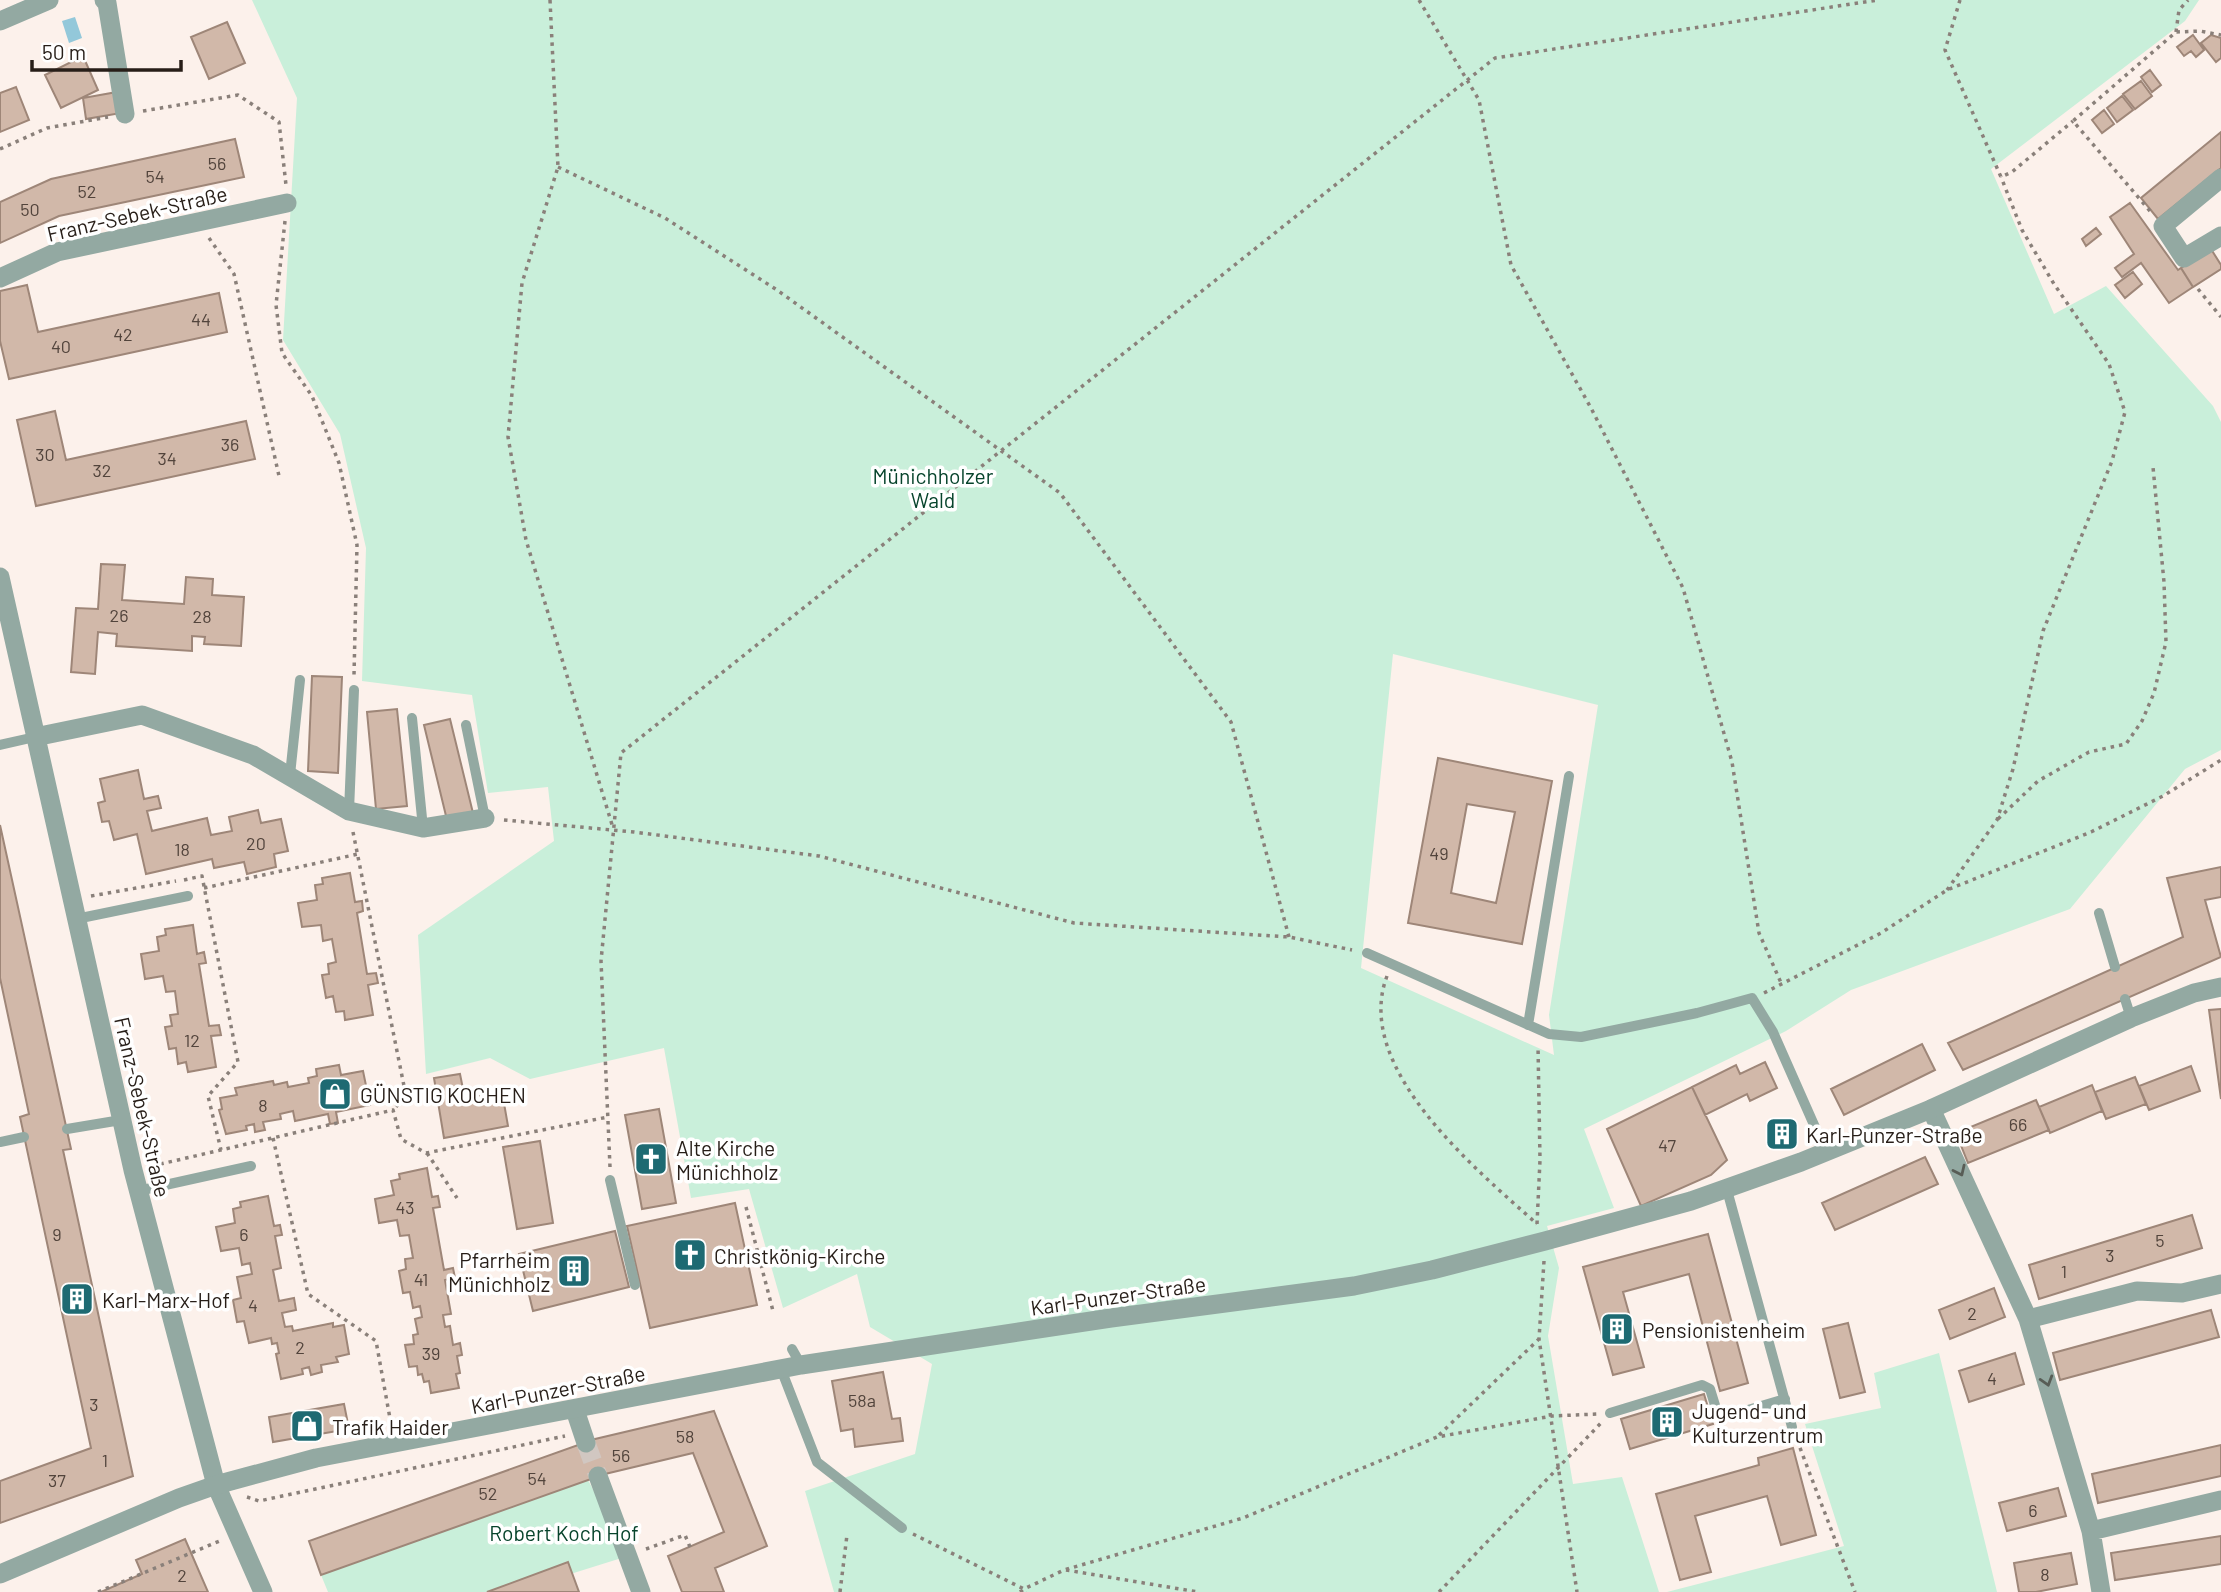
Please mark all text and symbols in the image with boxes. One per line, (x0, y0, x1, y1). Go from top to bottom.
scale bar (32, 28, 180, 72)
text: 50 m (42, 39, 86, 64)
house number: 56 (208, 152, 226, 174)
house number: 54 (145, 165, 165, 187)
street label: Franz-Sebek-Straße (44, 180, 230, 246)
house number: 52 (78, 180, 96, 202)
house number: 50 (20, 198, 40, 220)
house number: 44 (191, 308, 211, 330)
house number: 42 (113, 323, 133, 345)
house number: 40 (51, 335, 71, 357)
house number: 36 (221, 433, 239, 455)
house number: 30 (35, 443, 55, 465)
house number: 34 (157, 447, 177, 469)
house number: 32 (93, 459, 111, 481)
park label: Münichholzer Wald (873, 463, 994, 512)
house number: 26 (110, 604, 128, 626)
house number: 28 (192, 605, 212, 627)
house number: 20 (246, 832, 266, 854)
house number: 18 (174, 838, 190, 860)
house number: 49 (1429, 842, 1449, 864)
street label: Franz-Sebek-Straße (110, 1014, 176, 1200)
house number: 12 (184, 1029, 200, 1051)
shop icon: GÜNSTIG KOCHEN (316, 1075, 354, 1113)
place label: GÜNSTIG KOCHEN (360, 1082, 526, 1107)
house number: 8 (258, 1094, 268, 1116)
house number: 66 (2009, 1113, 2027, 1135)
building icon: Karl-Punzer-Straße (1763, 1115, 1801, 1153)
place label: Karl-Punzer-Straße (1806, 1122, 1983, 1147)
house number: 47 (1658, 1134, 1676, 1156)
place label: Alte Kirche Münichholz (676, 1135, 778, 1184)
church icon: Alte Kirche Münichholz (632, 1140, 670, 1178)
one-way arrow (1952, 1164, 1966, 1177)
house number: 43 (395, 1196, 415, 1218)
house number: 9 (52, 1223, 62, 1245)
house number: 6 (239, 1223, 249, 1245)
house number: 5 (2155, 1229, 2165, 1251)
church icon: Christkönig-Kirche (671, 1236, 709, 1274)
place label: Christkönig-Kirche (714, 1243, 885, 1268)
house number: 3 (2105, 1244, 2115, 1266)
place label: Pfarrheim Münichholz (448, 1247, 550, 1296)
building icon: Pfarrheim Münichholz (555, 1252, 593, 1290)
house number: 1 (2061, 1260, 2067, 1282)
house number: 41 (414, 1268, 428, 1290)
street label: Karl-Punzer-Straße (1029, 1270, 1207, 1320)
building icon: Karl-Marx-Hof (58, 1280, 96, 1318)
place label: Karl-Marx-Hof (102, 1287, 230, 1312)
house number: 4 (248, 1294, 258, 1316)
house number: 2 (1967, 1302, 1977, 1324)
building icon: Pensionistenheim (1598, 1310, 1636, 1348)
place label: Pensionistenheim (1642, 1317, 1805, 1342)
house number: 2 (295, 1336, 305, 1358)
house number: 39 (422, 1342, 440, 1364)
street label: Karl-Punzer-Straße (469, 1360, 647, 1418)
house number: 4 (1987, 1367, 1997, 1389)
one-way arrow (2038, 1375, 2053, 1387)
house number: 58a (848, 1389, 876, 1411)
house number: 3 (89, 1393, 99, 1415)
place label: Jugend- und Kulturzentrum (1692, 1398, 1823, 1447)
building icon: Jugend- und Kulturzentrum (1648, 1403, 1686, 1441)
shop icon: Trafik Haider (288, 1407, 326, 1445)
place label: Trafik Haider (332, 1414, 449, 1439)
house number: 58 (676, 1425, 694, 1447)
house number: 56 (612, 1444, 630, 1466)
house number: 1 (102, 1449, 108, 1471)
house number: 54 (527, 1467, 547, 1489)
house number: 37 (48, 1469, 66, 1491)
house number: 52 (479, 1482, 497, 1504)
house number: 6 (2028, 1499, 2038, 1521)
park label: Robert Koch Hof (489, 1520, 639, 1545)
house number: 8 (2040, 1563, 2050, 1585)
house number: 2 (177, 1564, 187, 1586)

